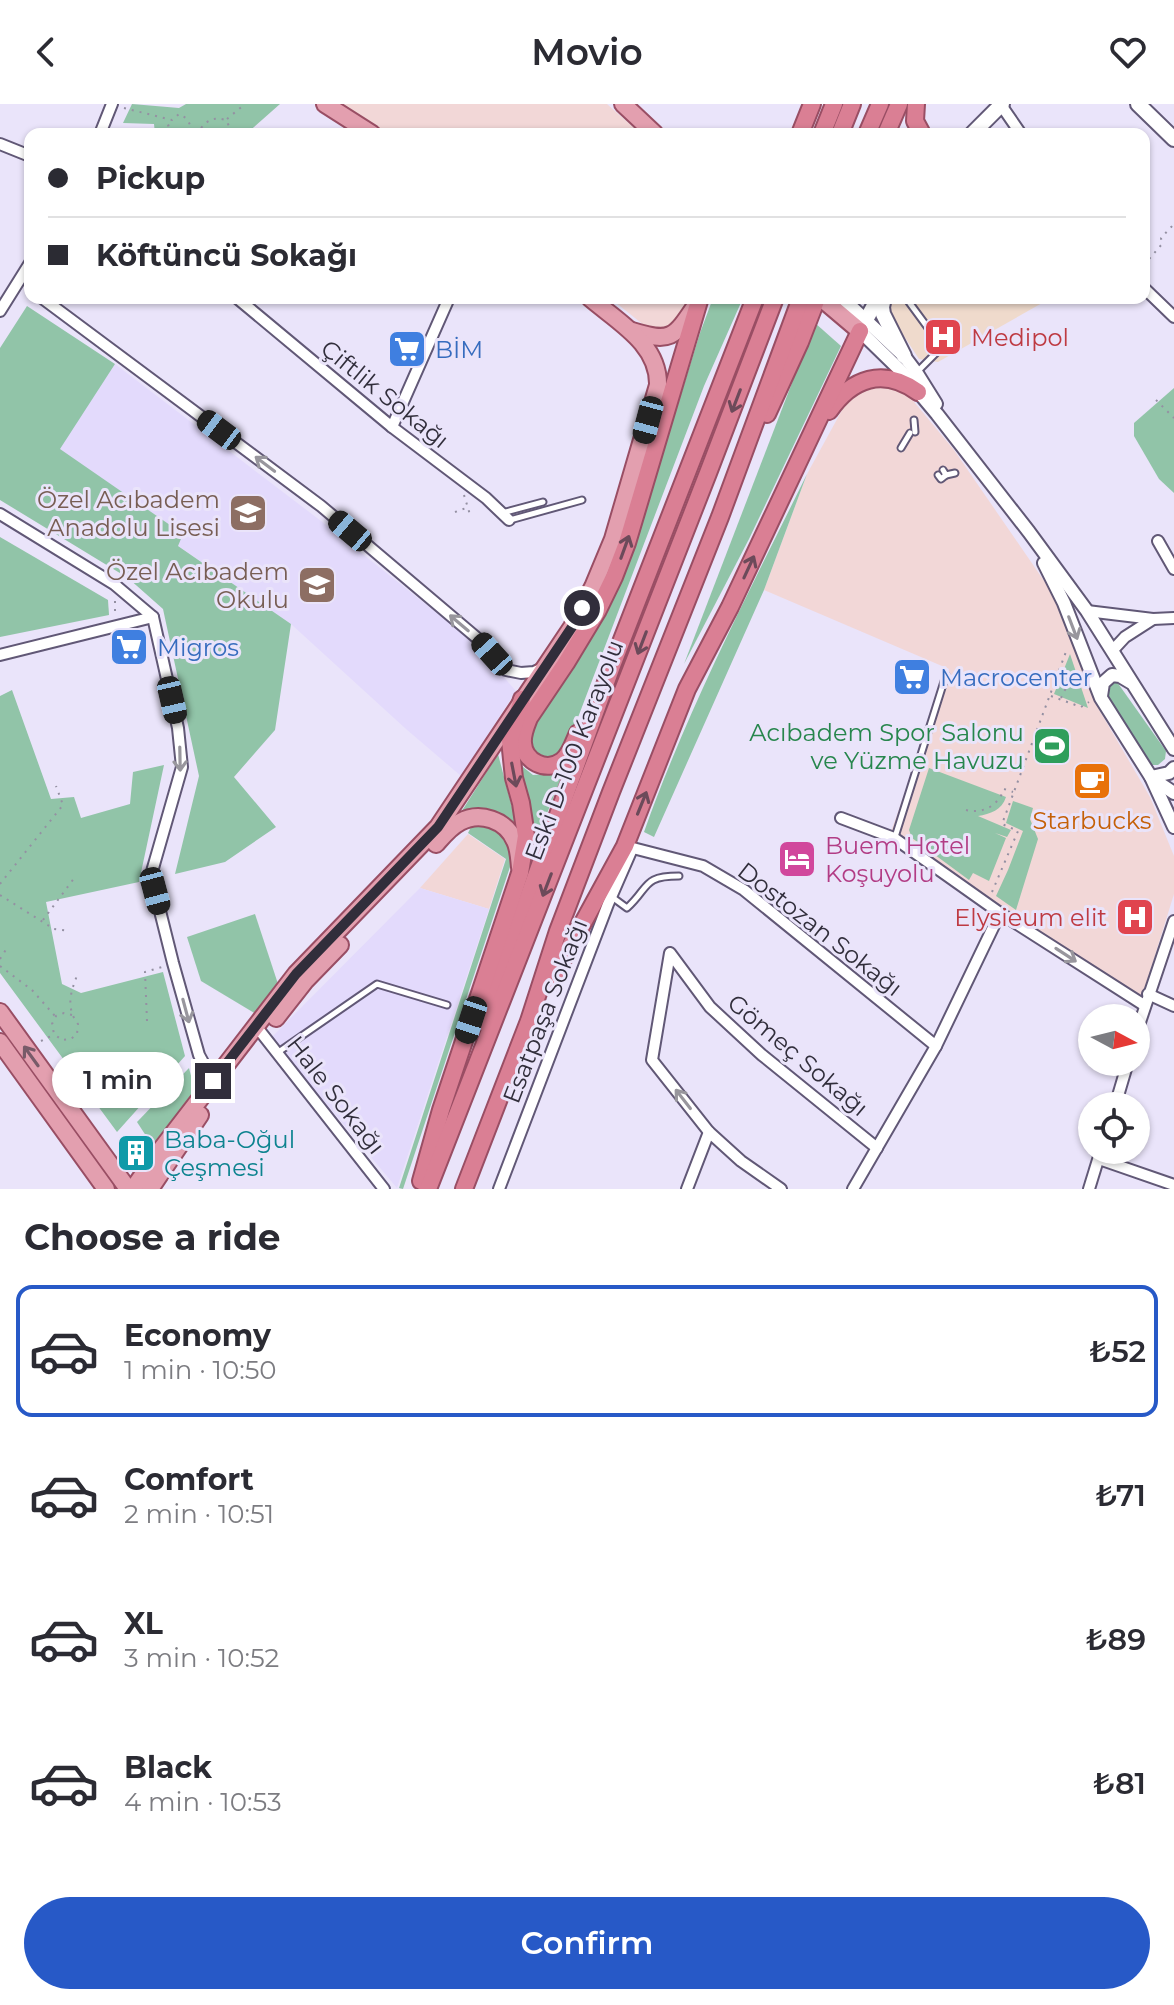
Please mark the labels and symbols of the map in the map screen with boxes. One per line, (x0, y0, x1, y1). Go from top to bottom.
hospital icon: Medipol (922, 316, 964, 358)
place label: Medipol (971, 323, 1069, 352)
supermarket icon: BİM (386, 328, 428, 370)
street label: Çiftlik Sokağı (315, 334, 455, 454)
place label: BİM (435, 335, 483, 364)
one-way arrow (728, 388, 742, 413)
car (630, 394, 666, 446)
car (193, 406, 245, 454)
one-way arrow (255, 456, 276, 473)
place label: Özel Acıbadem Anadolu Lisesi (37, 485, 220, 542)
school or university icon: Özel Acıbadem Anadolu Lisesi (227, 492, 269, 534)
car (324, 506, 376, 556)
one-way arrow (619, 535, 634, 560)
one-way arrow (742, 555, 757, 579)
place label: Özel Acıbadem Okulu (106, 557, 289, 614)
school or university icon: Özel Acıbadem Okulu (296, 564, 338, 606)
route start (564, 590, 600, 626)
one-way arrow (449, 614, 469, 632)
one-way arrow (1067, 615, 1081, 640)
supermarket icon: Migros (108, 626, 150, 668)
car (467, 628, 517, 680)
one-way arrow (634, 630, 648, 655)
place label: Migros (157, 633, 239, 662)
street label: Eski D-100 Karayolu (519, 636, 629, 864)
supermarket icon: Macrocenter (891, 656, 933, 698)
place label: Macrocenter (940, 663, 1092, 692)
car (155, 674, 189, 726)
place label: Acıbadem Spor Salonu ve Yüzme Havuzu (749, 718, 1024, 775)
sports icon: Acıbadem Spor Salonu ve Yüzme Havuzu (1031, 725, 1073, 767)
one-way arrow (172, 745, 188, 772)
cafe icon: Starbucks (1071, 760, 1113, 802)
one-way arrow (507, 761, 522, 787)
one-way arrow (636, 791, 650, 816)
place label: Starbucks (1032, 806, 1152, 835)
place label: Buem Hotel Koşuyolu (825, 831, 970, 888)
hotel icon: Buem Hotel Koşuyolu (776, 838, 818, 880)
street label: Dostozan Sokağı (732, 856, 908, 1002)
car (137, 865, 173, 917)
one-way arrow (539, 872, 553, 897)
hospital icon: Elysieum elit (1114, 896, 1156, 938)
place label: Elysieum elit (954, 903, 1107, 932)
street label: Esatpaşa Sokağı (497, 915, 593, 1107)
one-way arrow (1054, 948, 1077, 964)
street label: Gömeç Sokağı (722, 988, 874, 1122)
car (452, 993, 490, 1047)
one-way arrow (180, 997, 195, 1023)
north arrow (1078, 1004, 1150, 1076)
street label: Hale Sokağı (281, 1030, 391, 1160)
one-way arrow (23, 1045, 40, 1067)
callout: 1 min (53, 1053, 185, 1109)
route end (195, 1063, 231, 1099)
one-way arrow (674, 1089, 691, 1110)
place label: Baba-Oğul Çeşmesi (164, 1125, 295, 1182)
building icon: Baba-Oğul Çeşmesi (115, 1132, 157, 1174)

